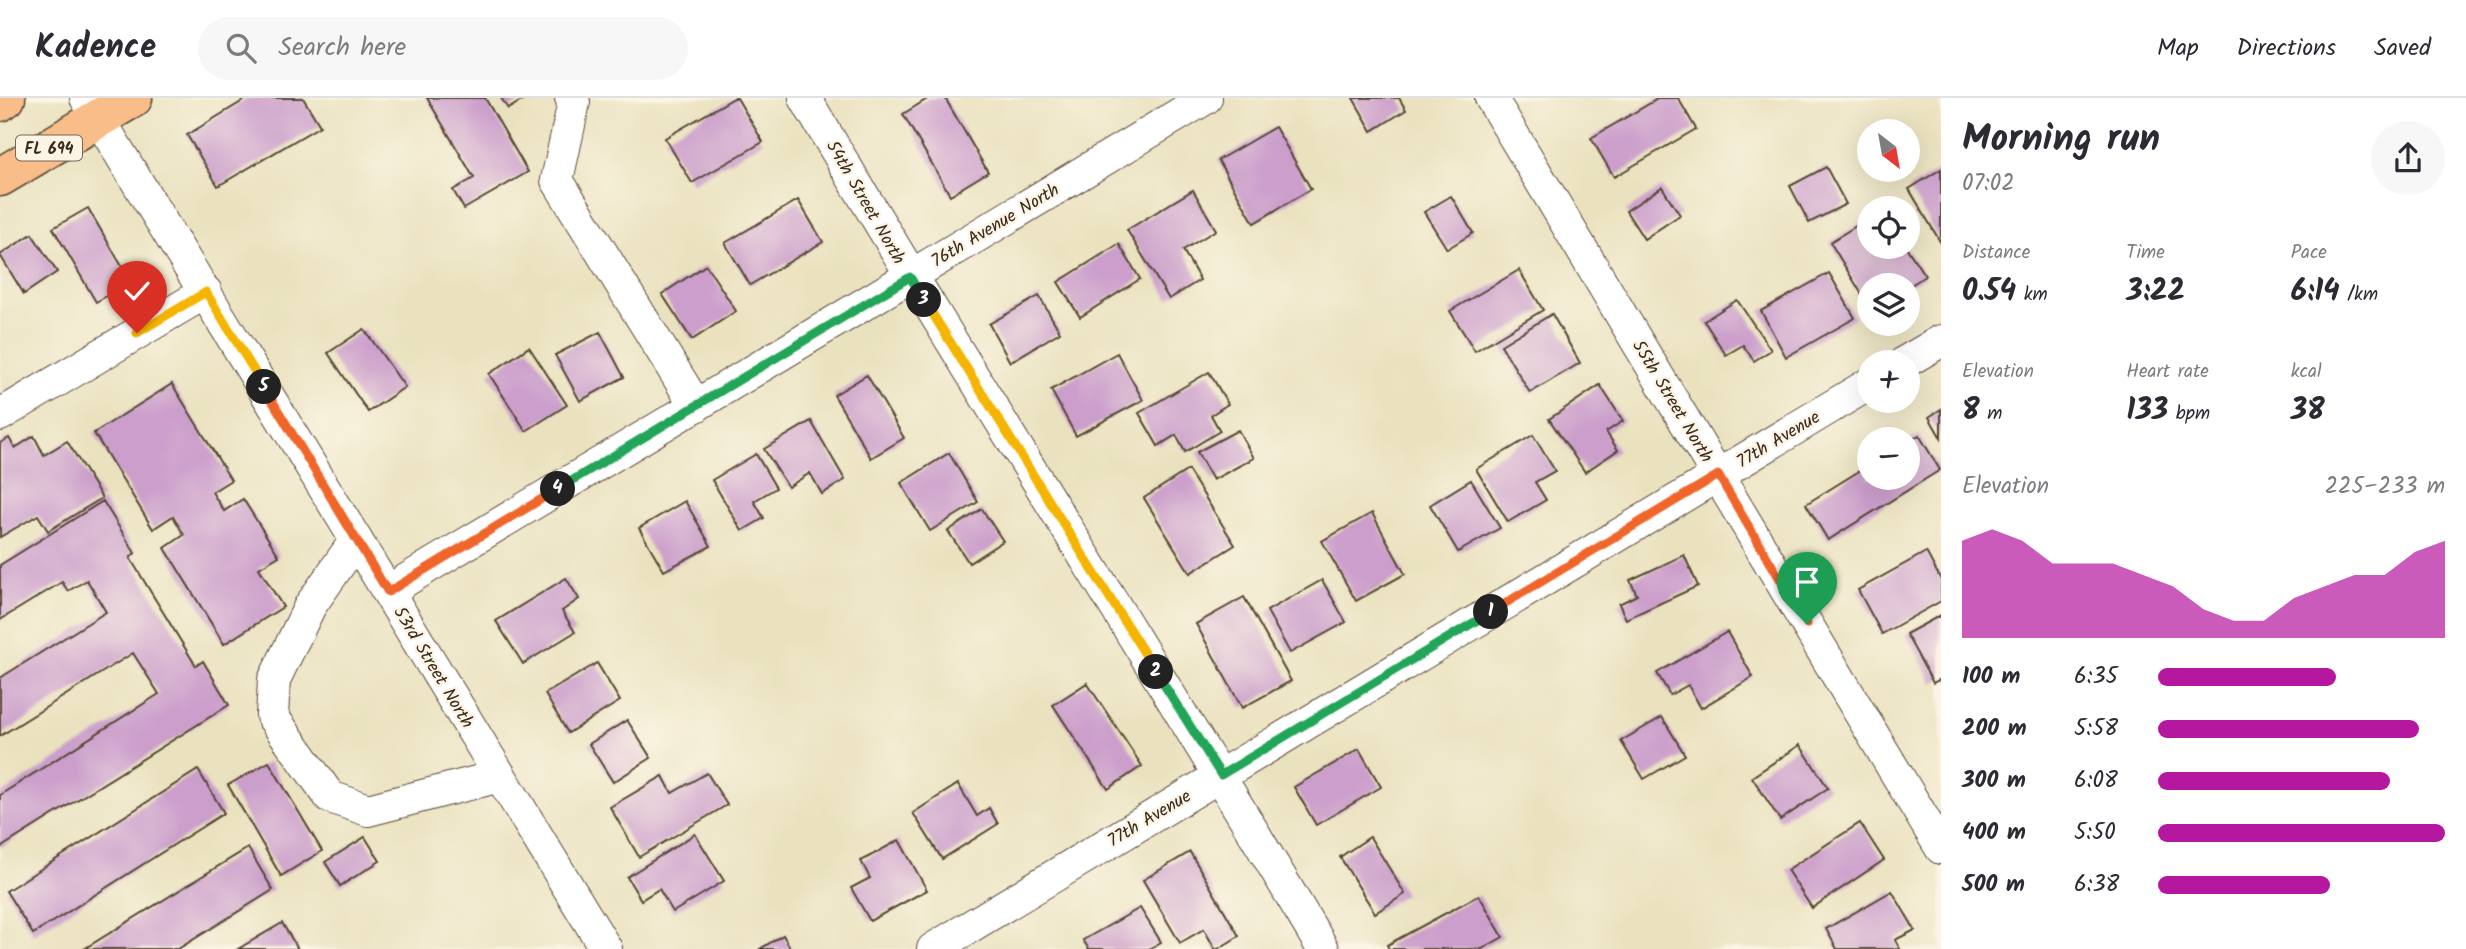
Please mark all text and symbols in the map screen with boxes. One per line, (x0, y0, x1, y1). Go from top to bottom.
search box (198, 17, 688, 80)
text: Kadence (35, 22, 156, 75)
text: Search here (278, 27, 406, 69)
icon: search (222, 29, 260, 67)
text: Map (2157, 29, 2199, 68)
text: Directions (2237, 29, 2336, 68)
text: Saved (2374, 29, 2431, 68)
text: Morning run (1962, 110, 2160, 170)
north arrow (1857, 119, 1920, 182)
map controls (1857, 119, 1920, 490)
button: share (2371, 121, 2445, 195)
street label: 54th Street North (817, 135, 912, 270)
road number: FL 694 (16, 136, 82, 160)
text: 07:02 (1962, 166, 2015, 202)
street label: 76th Avenue North (926, 176, 1065, 276)
button: locate (1857, 196, 1920, 259)
text: Distance (1962, 238, 2030, 268)
text: Time (2126, 238, 2165, 268)
text: Pace (2291, 238, 2327, 268)
pin (107, 261, 167, 333)
text: 0.54 (1962, 268, 2016, 316)
text: 3:22 (2126, 268, 2185, 316)
text: 6:14 (2291, 268, 2340, 316)
icon: check (118, 272, 156, 310)
button: layers (1857, 273, 1920, 336)
text: km (2016, 280, 2048, 310)
text: /km (2340, 280, 2378, 310)
pin: 3 (906, 282, 942, 318)
text: 3 (918, 284, 929, 314)
street label: 55th Street North (1624, 335, 1720, 469)
button: + (1857, 350, 1920, 413)
text: Elevation (1962, 357, 2034, 387)
text: Heart rate (2126, 357, 2209, 387)
text: kcal (2291, 357, 2322, 387)
pin: 5 (246, 370, 282, 404)
text: 5 (259, 371, 268, 401)
text: 8 (1962, 387, 1980, 435)
text: 133 (2126, 387, 2168, 435)
text: 38 (2291, 387, 2325, 435)
text: m (1980, 399, 2002, 429)
text: bpm (2168, 399, 2210, 429)
street label: 77th Avenue (1731, 404, 1826, 477)
button: − (1857, 427, 1920, 490)
text: Elevation (1962, 469, 2049, 505)
text: 225–233 m (2325, 469, 2445, 505)
pin: 4 (540, 472, 576, 506)
text: 4 (552, 473, 563, 503)
pin (1777, 552, 1837, 624)
icon: arrive (1788, 563, 1826, 601)
pin: 1 (1474, 594, 1508, 630)
text: 1 (1488, 596, 1493, 626)
street label: 53rd Street North (385, 601, 481, 734)
pin: 2 (1138, 654, 1174, 690)
text: 2 (1150, 656, 1161, 686)
text: 100 m (1962, 659, 2020, 695)
text: 6:35 (2074, 659, 2118, 695)
text: 200 m (1962, 711, 2027, 747)
text: 5:58 (2074, 711, 2118, 747)
text: 300 m (1962, 763, 2026, 799)
text: 6:08 (2074, 763, 2118, 799)
street label: 77th Avenue (1102, 783, 1197, 856)
text: 400 m (1962, 815, 2026, 851)
text: 5:50 (2074, 815, 2116, 851)
text: 500 m (1962, 867, 2025, 903)
text: 6:38 (2074, 867, 2119, 903)

